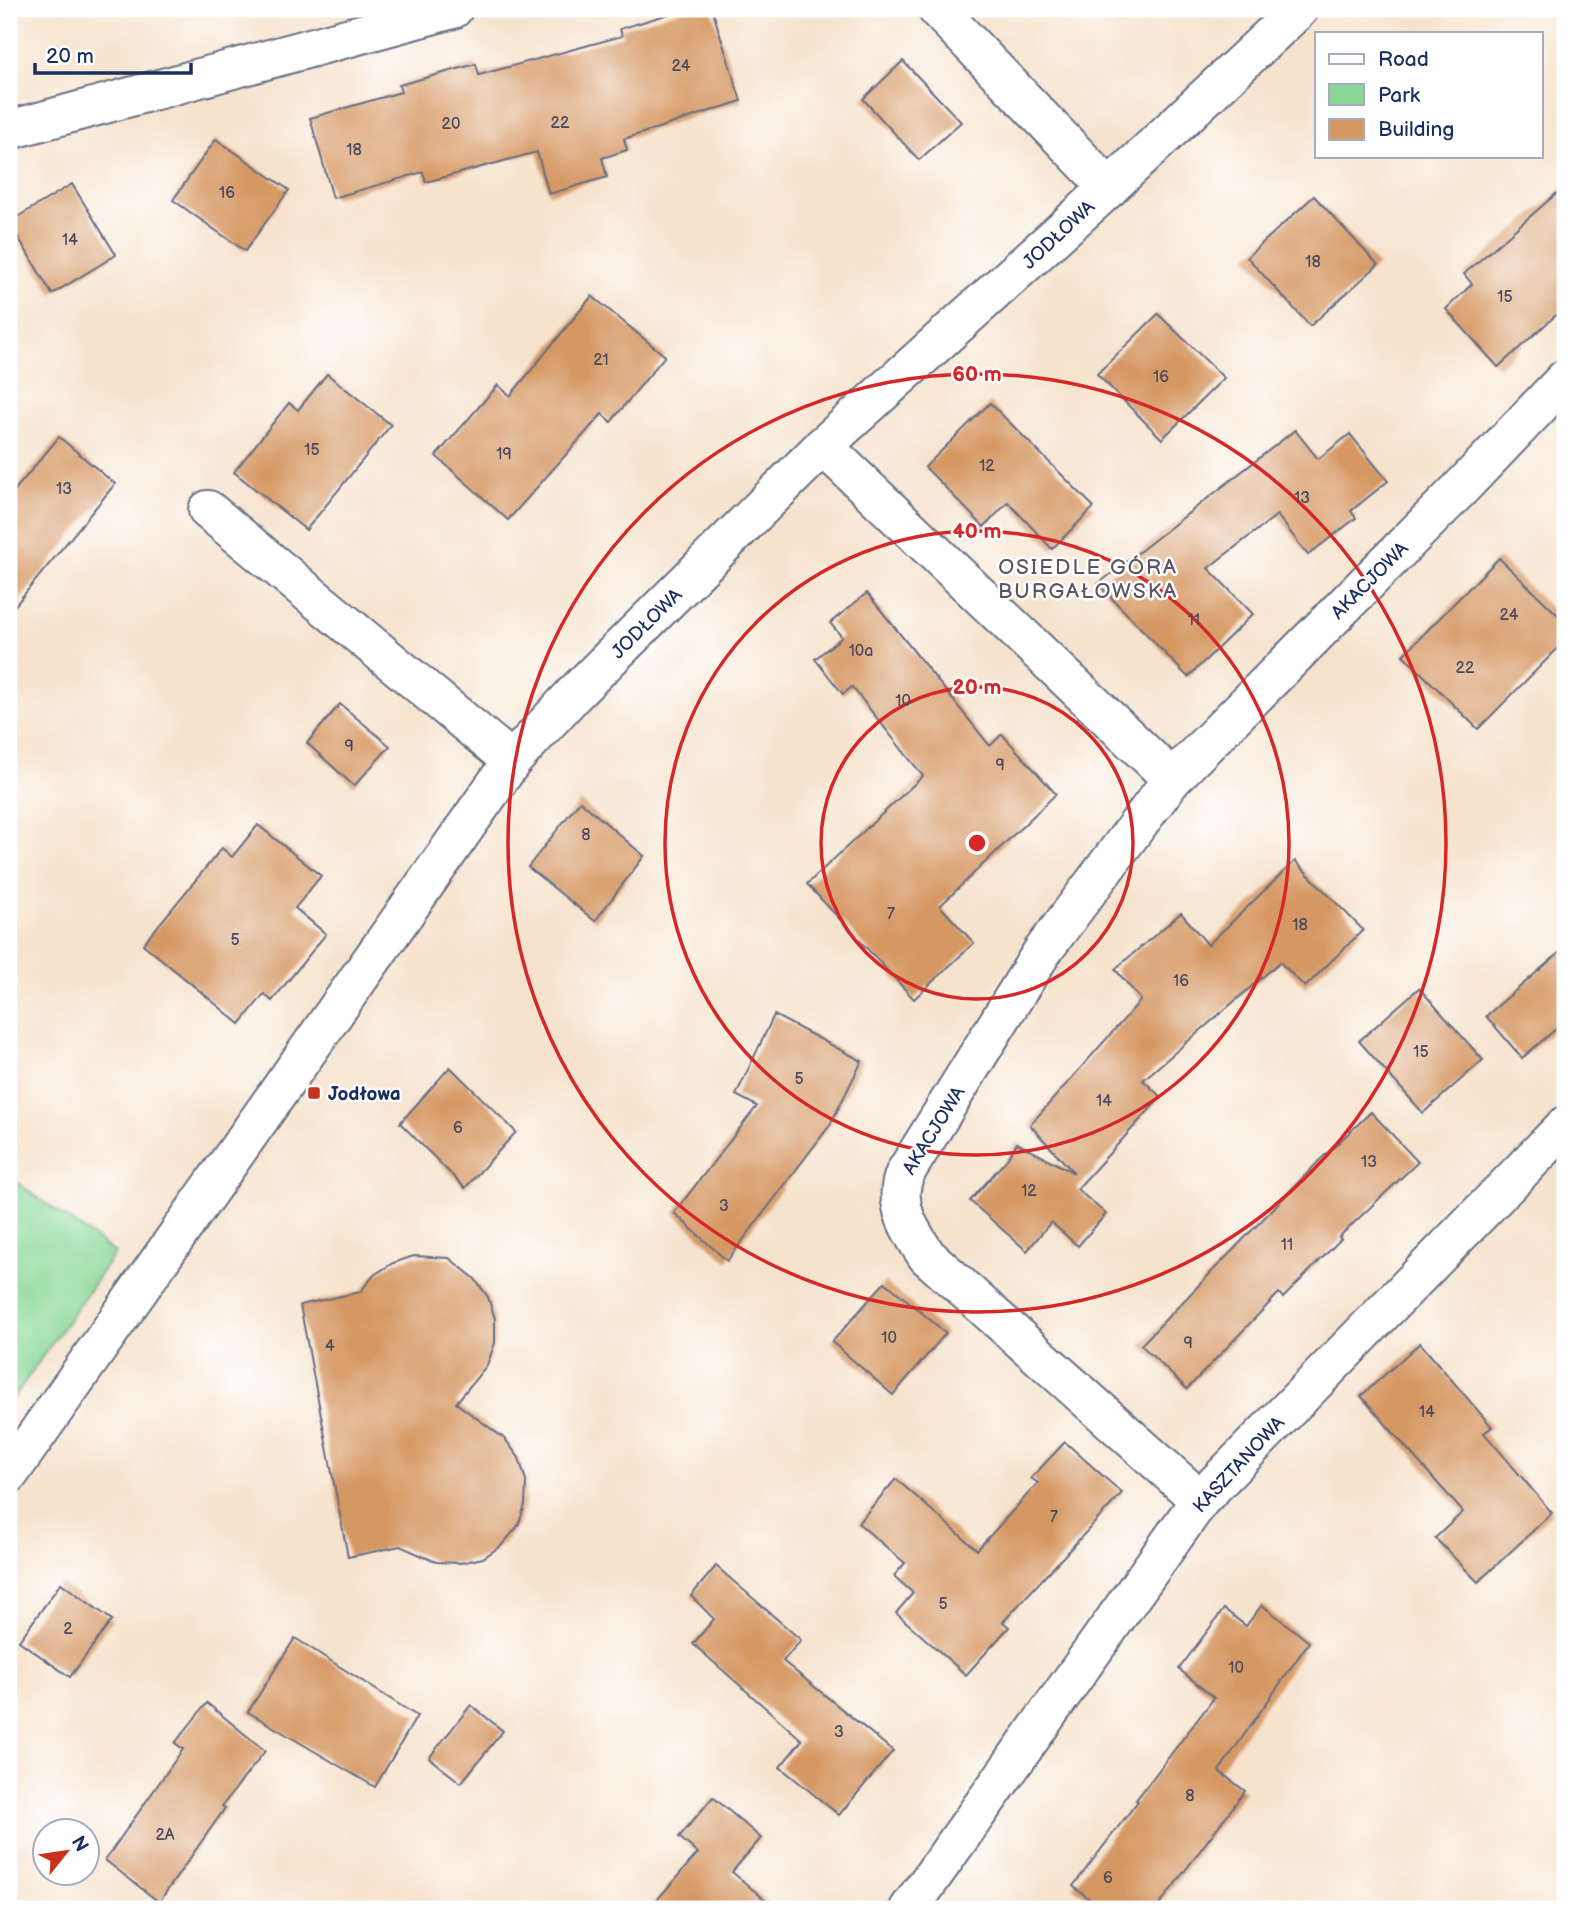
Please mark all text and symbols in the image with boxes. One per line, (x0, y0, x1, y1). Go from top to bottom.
scale bar (35, 32, 191, 76)
legend (1315, 32, 1542, 158)
text: 20 m (46, 44, 94, 69)
text: Road (1378, 47, 1429, 72)
house number: 24 (672, 57, 691, 76)
text: Park (1378, 83, 1421, 108)
house number: 22 (551, 114, 570, 133)
house number: 20 (442, 115, 460, 134)
text: Building (1378, 117, 1454, 142)
house number: 18 (346, 141, 362, 160)
house number: 16 (219, 184, 235, 203)
street label: JODŁOWA (1018, 196, 1100, 274)
house number: 14 (62, 231, 78, 250)
house number: 18 (1305, 253, 1321, 272)
house number: 15 (1497, 288, 1513, 307)
house number: 21 (593, 351, 609, 370)
text: 60 m (952, 362, 1002, 387)
house number: 16 (1153, 368, 1169, 387)
house number: 15 (304, 441, 320, 460)
house number: 19 (496, 445, 512, 464)
house number: 12 (979, 457, 995, 476)
house number: 13 (56, 480, 72, 499)
house number: 13 (1294, 489, 1310, 508)
text: 40 m (952, 519, 1002, 544)
street label: AKACJOWA (1327, 537, 1414, 625)
district label: OSIEDLE GÓRA BURGAŁOWSKA (998, 555, 1178, 604)
street label: JODŁOWA (607, 584, 687, 664)
house number: 24 (1500, 606, 1519, 625)
house number: 11 (1188, 611, 1200, 630)
house number: 10a (849, 642, 873, 661)
house number: 22 (1456, 659, 1475, 678)
text: 20 m (953, 675, 1001, 700)
house number: 10 (895, 692, 911, 711)
house number: 9 (344, 737, 354, 756)
house number: 9 (995, 756, 1005, 775)
house number: 8 (581, 826, 591, 845)
centre of rings (965, 831, 989, 855)
house number: 7 (887, 905, 895, 924)
house number: 18 (1292, 916, 1308, 935)
house number: 5 (230, 931, 240, 950)
house number: 16 (1173, 972, 1189, 991)
house number: 15 (1413, 1043, 1429, 1062)
house number: 5 (794, 1070, 804, 1089)
street label: AKACJOWA (898, 1082, 971, 1179)
place label: Jodłowa (328, 1083, 401, 1106)
marker: Jodłowa (306, 1085, 322, 1101)
house number: 14 (1096, 1092, 1112, 1111)
house number: 6 (453, 1119, 463, 1138)
house number: 13 (1361, 1153, 1377, 1172)
house number: 12 (1021, 1182, 1037, 1201)
house number: 3 (719, 1197, 729, 1216)
house number: 11 (1281, 1236, 1293, 1255)
house number: 10 (881, 1329, 897, 1348)
house number: 9 (1183, 1334, 1193, 1353)
house number: 4 (325, 1337, 335, 1356)
house number: 14 (1419, 1403, 1435, 1422)
street label: KASZTANOWA (1188, 1412, 1290, 1518)
house number: 7 (1050, 1508, 1058, 1527)
house number: 5 (938, 1595, 948, 1614)
house number: 2 (63, 1620, 73, 1639)
house number: 10 (1228, 1659, 1244, 1678)
house number: 3 (834, 1723, 844, 1742)
house number: 8 (1185, 1787, 1195, 1806)
north arrow (32, 1816, 102, 1886)
house number: 2A (155, 1826, 175, 1845)
text: N (66, 1832, 93, 1856)
house number: 6 (1103, 1869, 1113, 1888)

